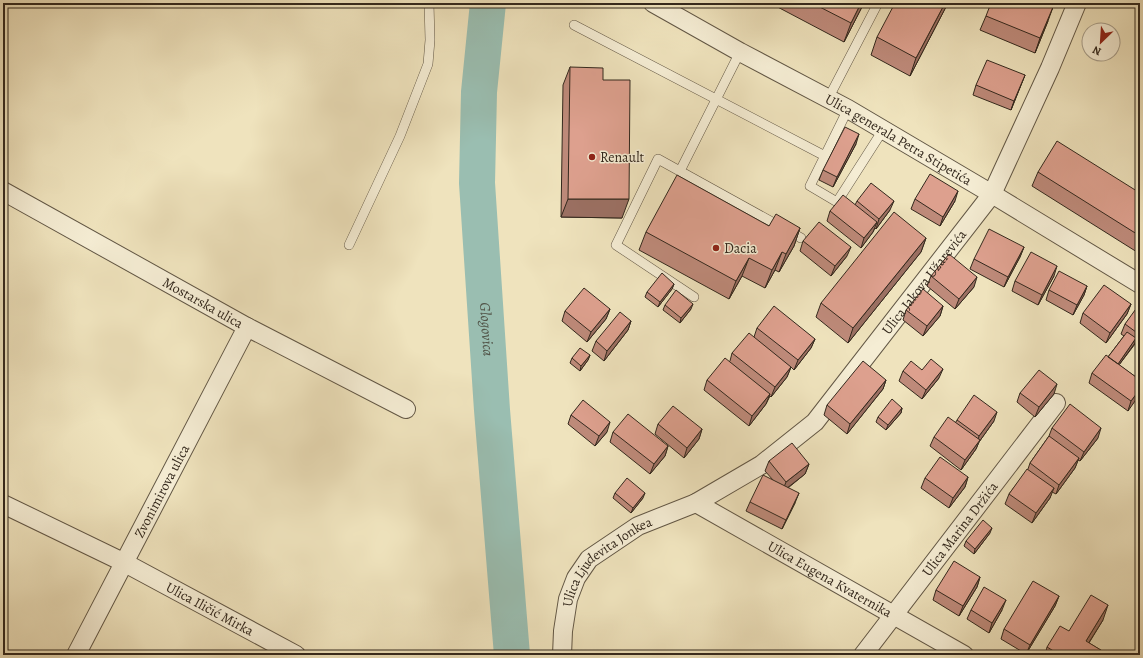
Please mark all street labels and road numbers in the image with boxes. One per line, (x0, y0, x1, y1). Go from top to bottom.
street label: Ulica generala Petra Stipetića (822, 90, 976, 190)
street label: Ulica Jakova Užarevića (877, 225, 971, 339)
street label: Mostarska ulica (159, 273, 247, 333)
street label: Zvonimirova ulica (130, 441, 194, 541)
street label: Ulica Marina Držića (918, 477, 1003, 580)
street label: Ulica Ljudevita Jonkea (558, 512, 655, 608)
street label: Ulica Eugena Kvaternika (764, 537, 896, 622)
street label: Ulica Iličić Mirka (162, 578, 258, 641)

